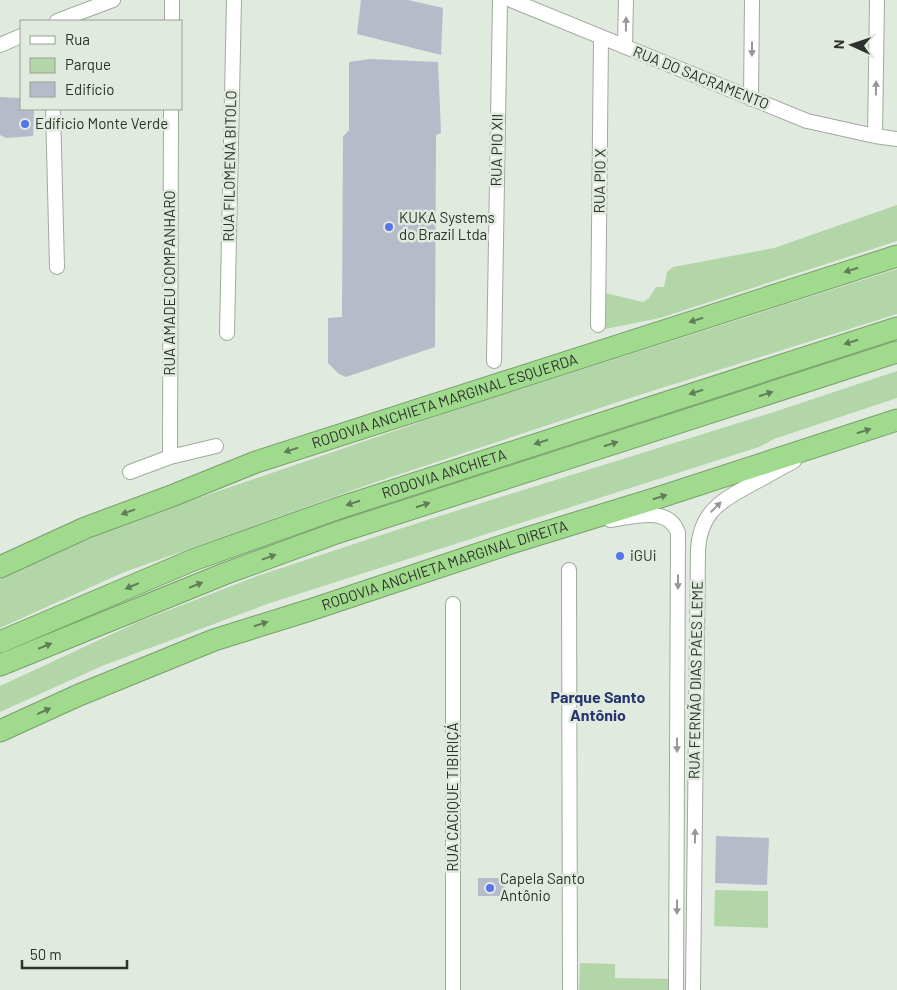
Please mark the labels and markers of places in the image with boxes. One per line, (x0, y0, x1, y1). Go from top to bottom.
place label: Edíficio Monte Verde (35, 114, 168, 132)
marker: Edíficio Monte Verde (19, 118, 31, 130)
place label: KUKA Systems do Brazil Ltda (399, 208, 495, 243)
marker: KUKA Systems do Brazil Ltda (383, 221, 395, 233)
place label: iGUi (630, 546, 657, 564)
marker: iGUi (614, 550, 626, 562)
place label: Capela Santo Antônio (500, 869, 585, 904)
marker: Capela Santo Antônio (484, 882, 496, 894)

